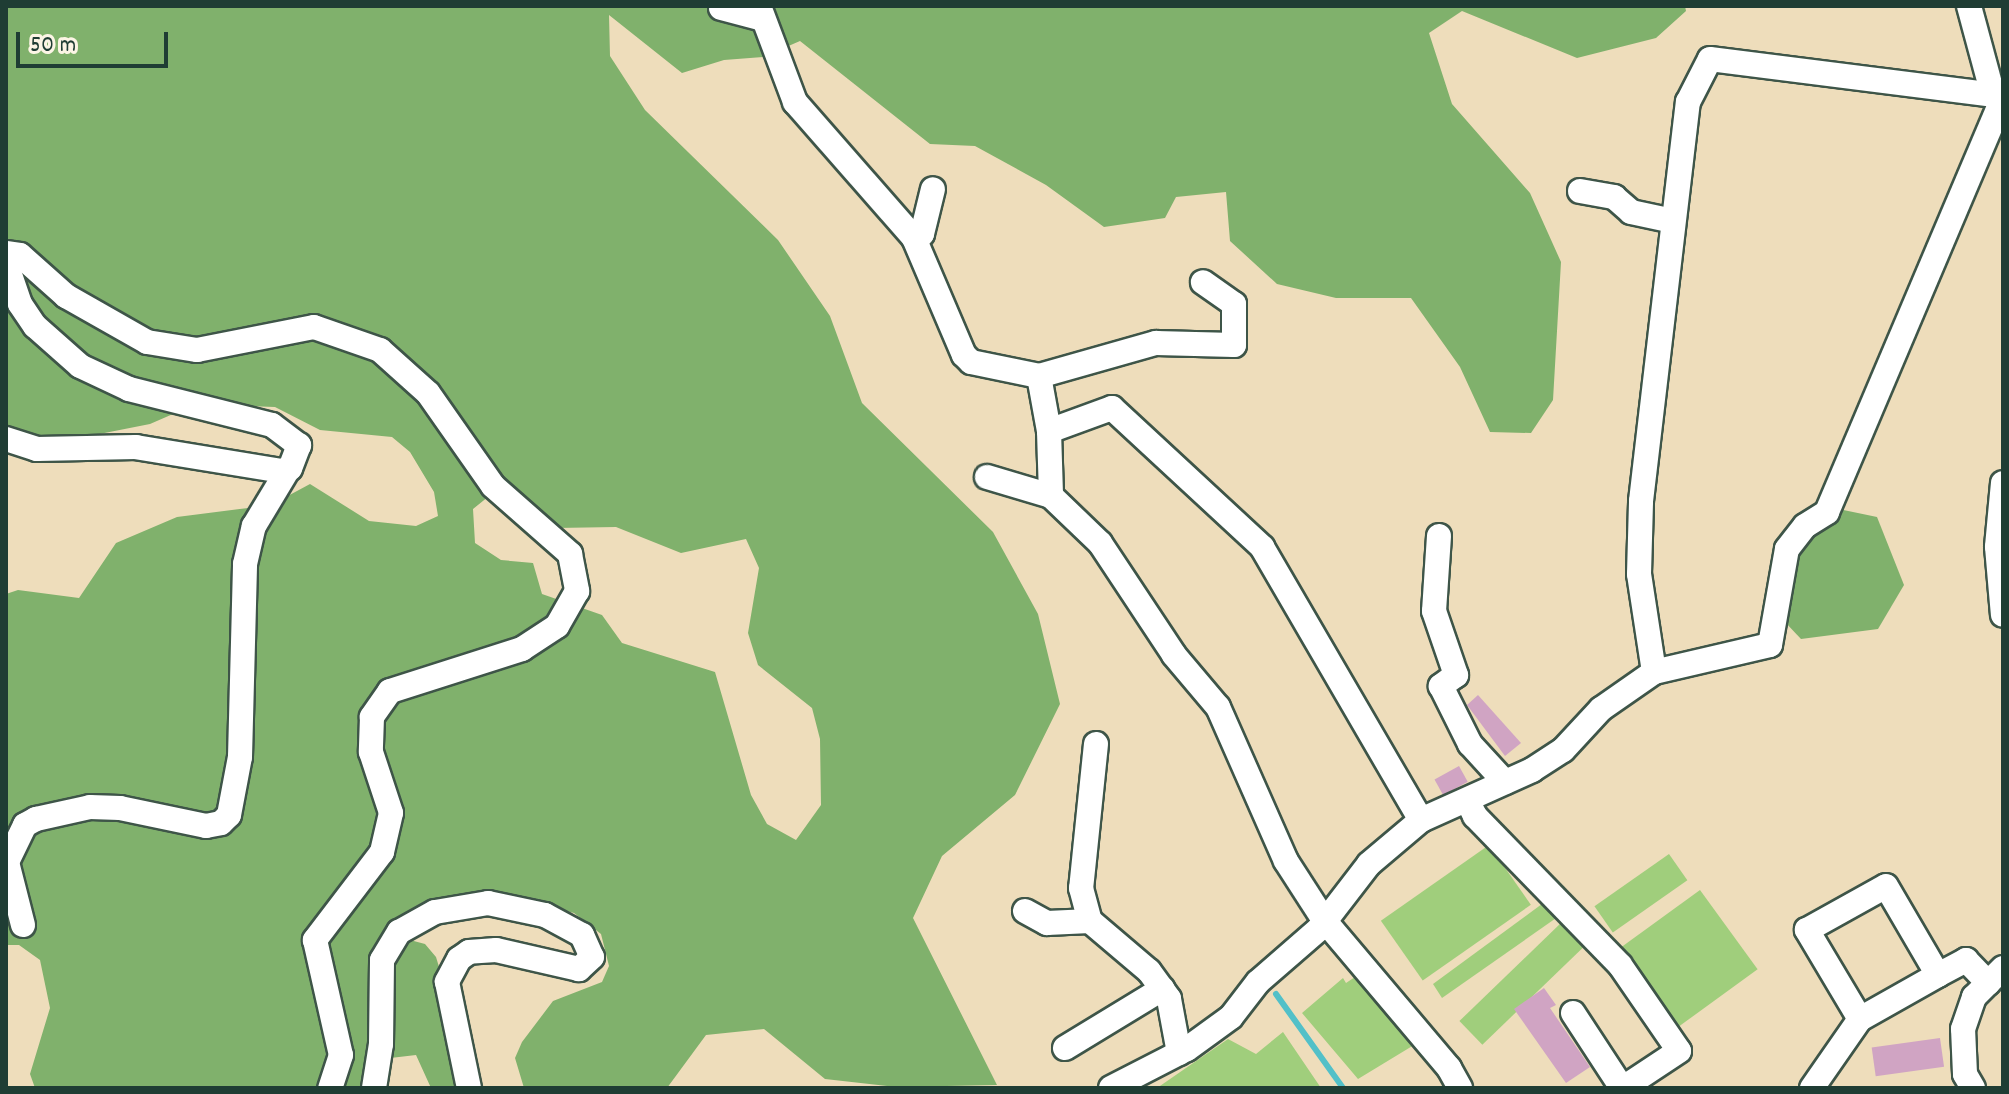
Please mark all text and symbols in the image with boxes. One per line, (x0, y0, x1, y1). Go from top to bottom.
scale bar (20, 16, 172, 66)
text: 50 m (30, 29, 76, 63)

